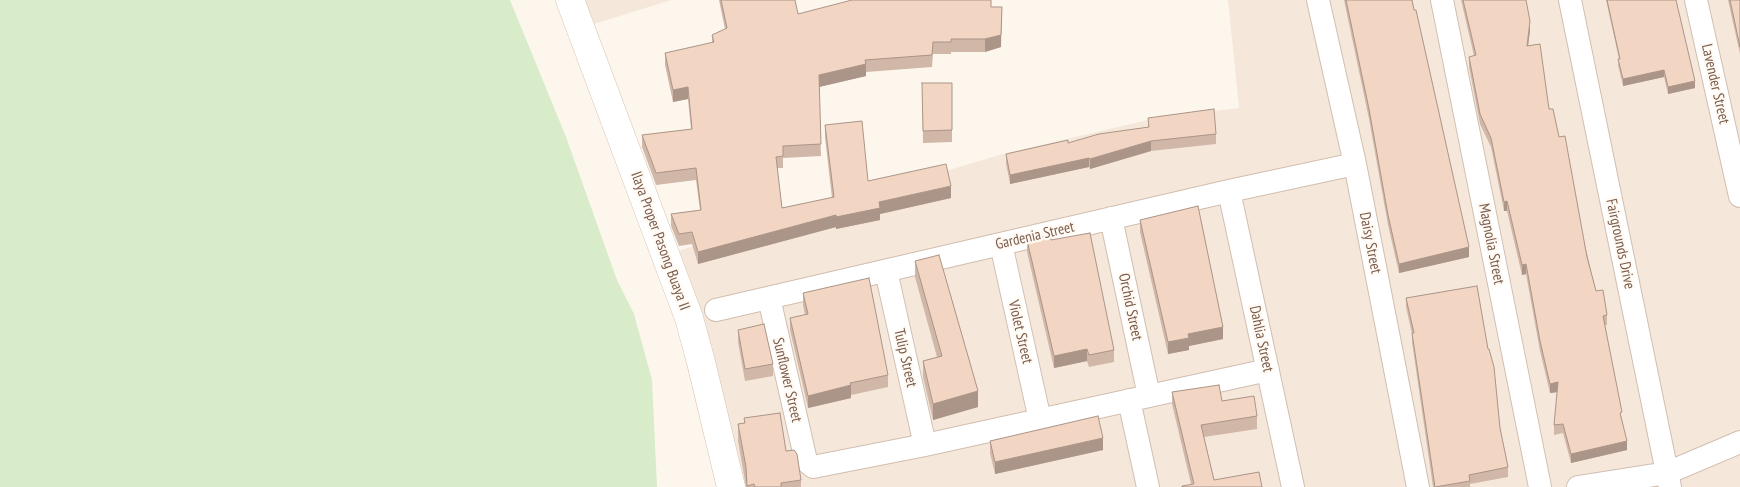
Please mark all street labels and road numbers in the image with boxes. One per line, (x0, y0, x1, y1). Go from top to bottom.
street label: Lavender Street (1697, 42, 1733, 126)
street label: Ilaya Proper Pasong Buaya II (627, 169, 693, 313)
street label: Fairgrounds Drive (1602, 197, 1638, 291)
street label: Magnolia Street (1474, 202, 1508, 286)
street label: Daisy Street (1355, 211, 1385, 275)
street label: Gardenia Street (994, 218, 1076, 254)
street label: Orchid Street (1114, 272, 1146, 342)
street label: Violet Street (1004, 298, 1036, 366)
street label: Dahlia Street (1245, 304, 1277, 374)
street label: Tulip Street (890, 327, 920, 389)
street label: Sunflower Street (769, 336, 805, 424)

